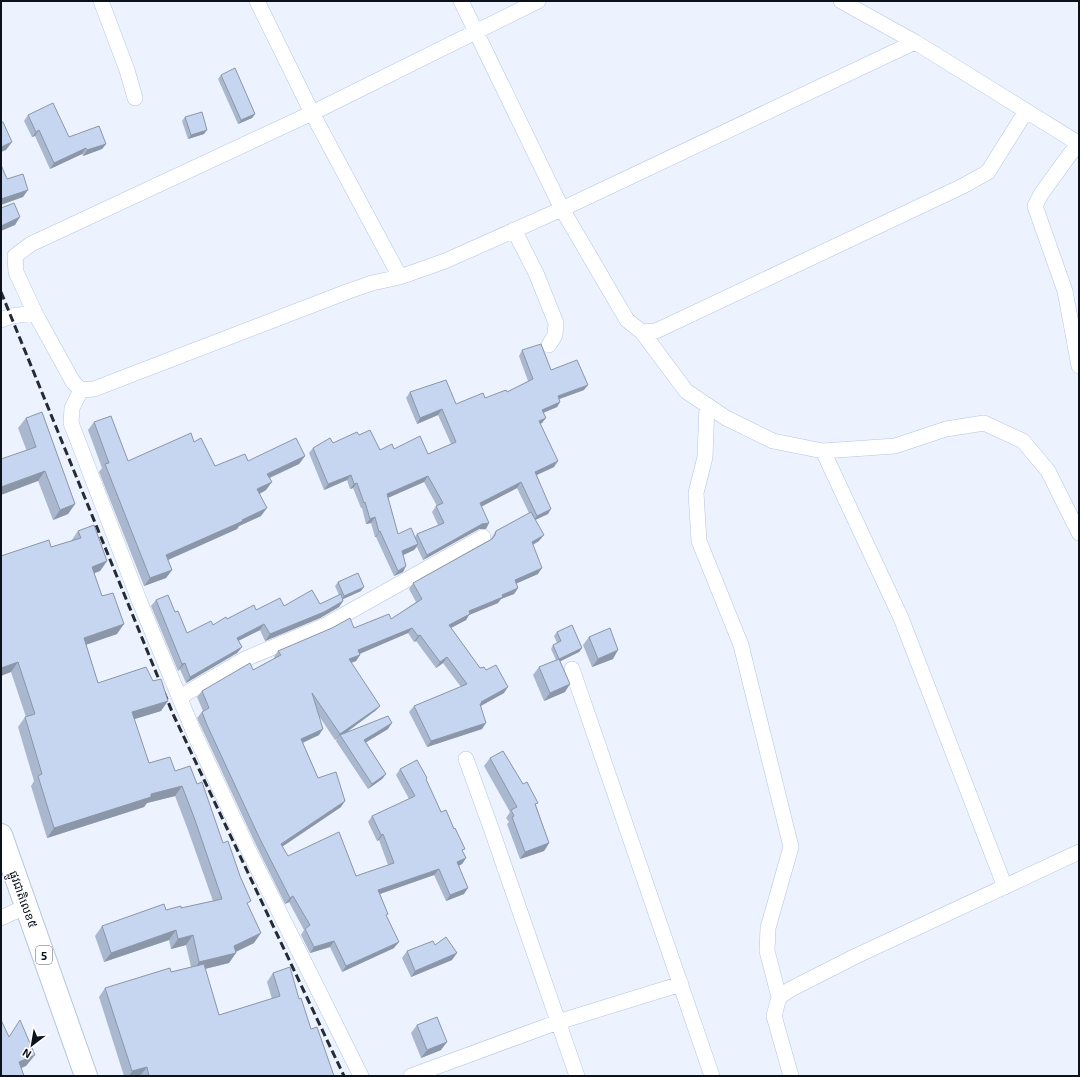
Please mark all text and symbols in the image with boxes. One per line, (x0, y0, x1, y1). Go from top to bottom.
street label: ផ្លូវជាតិលេខ៥ (3, 868, 41, 931)
road number: 5 (36, 946, 52, 964)
north arrow (12, 1025, 52, 1065)
text: N (20, 1046, 33, 1062)

